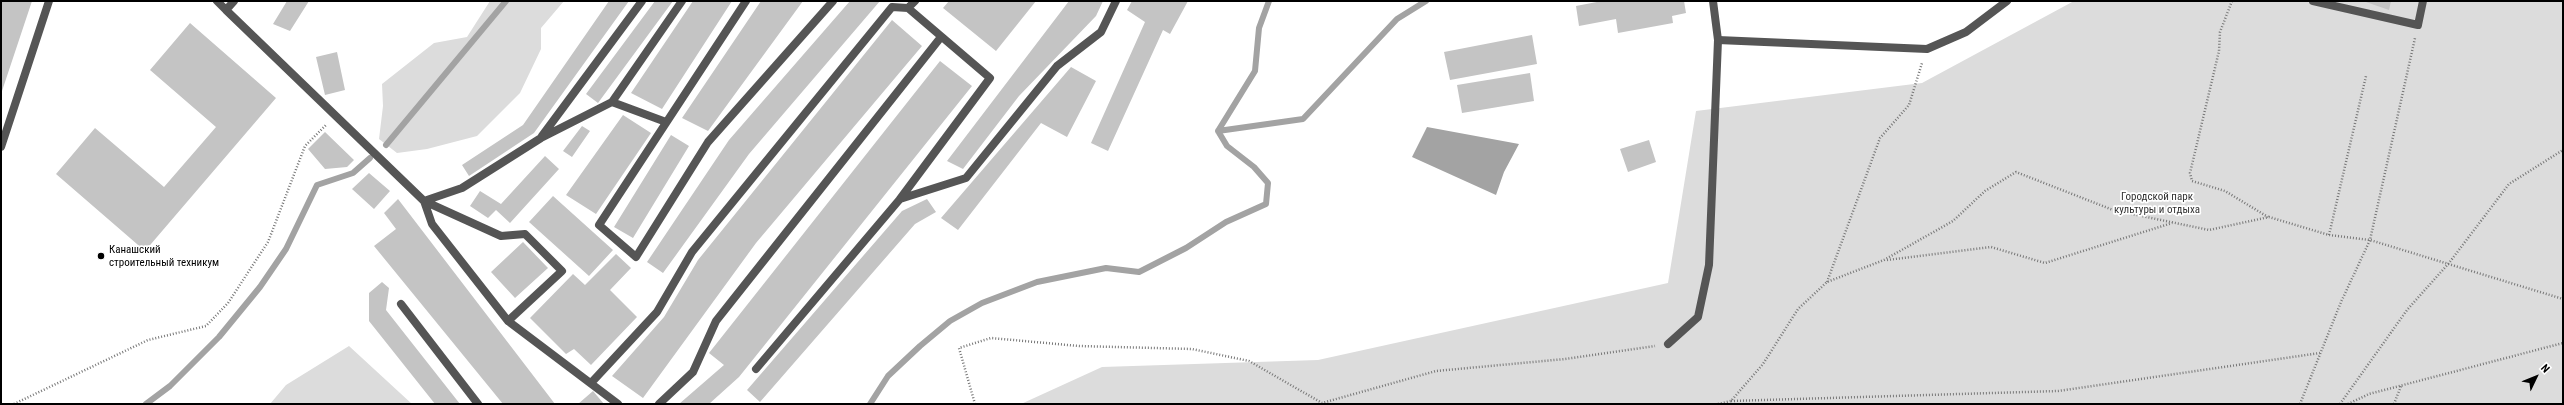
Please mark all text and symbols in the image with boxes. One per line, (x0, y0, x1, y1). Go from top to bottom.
park label: Городской парк культуры и отдыха (2114, 190, 2200, 216)
place label: Канашский строительный техникум (109, 243, 219, 269)
marker: Канашский строительный техникум (96, 251, 106, 261)
north arrow (2516, 357, 2556, 397)
text: N (2538, 362, 2552, 375)

